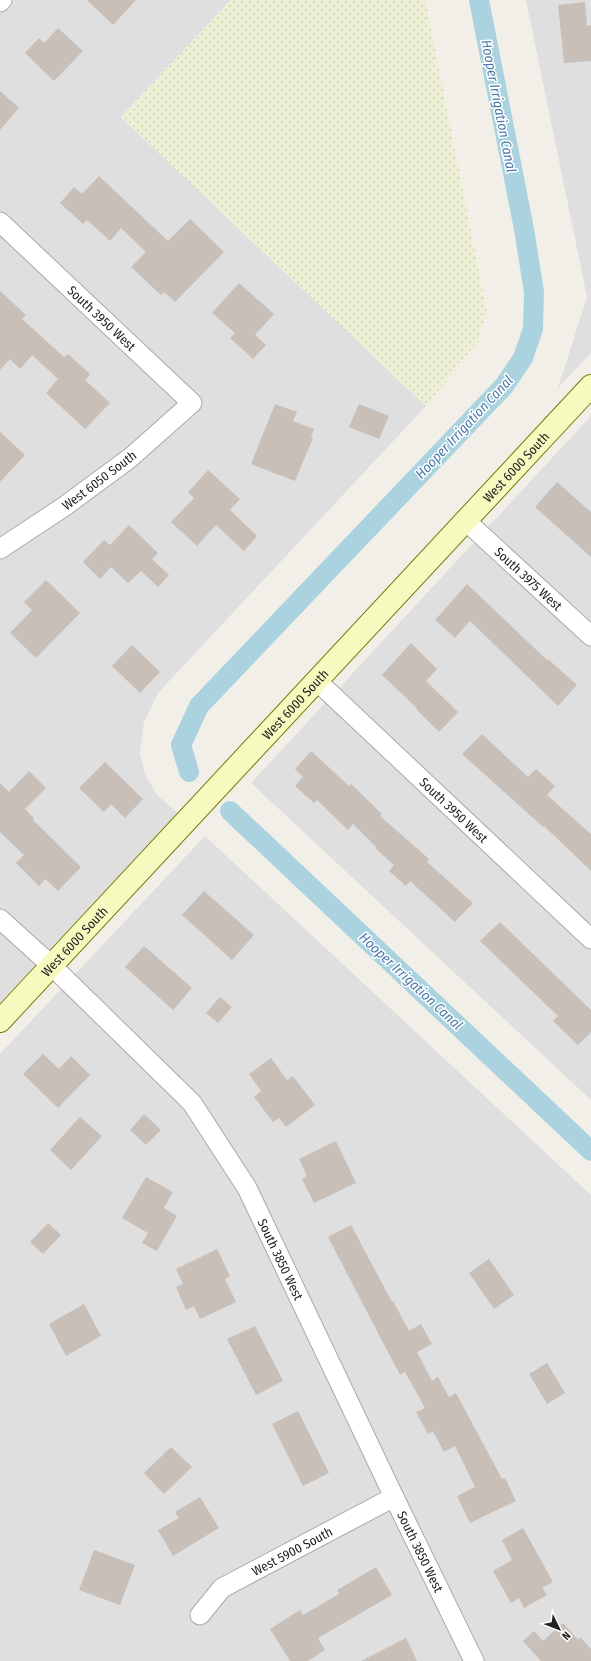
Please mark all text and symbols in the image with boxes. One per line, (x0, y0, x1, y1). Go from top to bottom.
water label: Hooper Irrigation Canal (477, 38, 520, 174)
street label: South 3950 West (64, 283, 139, 355)
water label: Hooper Irrigation Canal (412, 372, 517, 483)
street label: West 6000 South (480, 429, 552, 505)
street label: West 6050 South (59, 448, 139, 513)
street label: South 3975 West (491, 544, 566, 614)
street label: West 6000 South (259, 666, 332, 742)
street label: South 3950 West (416, 775, 491, 846)
street label: West 6000 South (38, 903, 111, 980)
water label: Hooper Irrigation Canal (355, 929, 466, 1034)
street label: South 3850 West (255, 1216, 306, 1303)
street label: South 3850 West (394, 1509, 447, 1595)
street label: West 5900 South (249, 1524, 335, 1579)
north arrow (539, 1609, 579, 1649)
text: N (559, 1629, 573, 1642)

